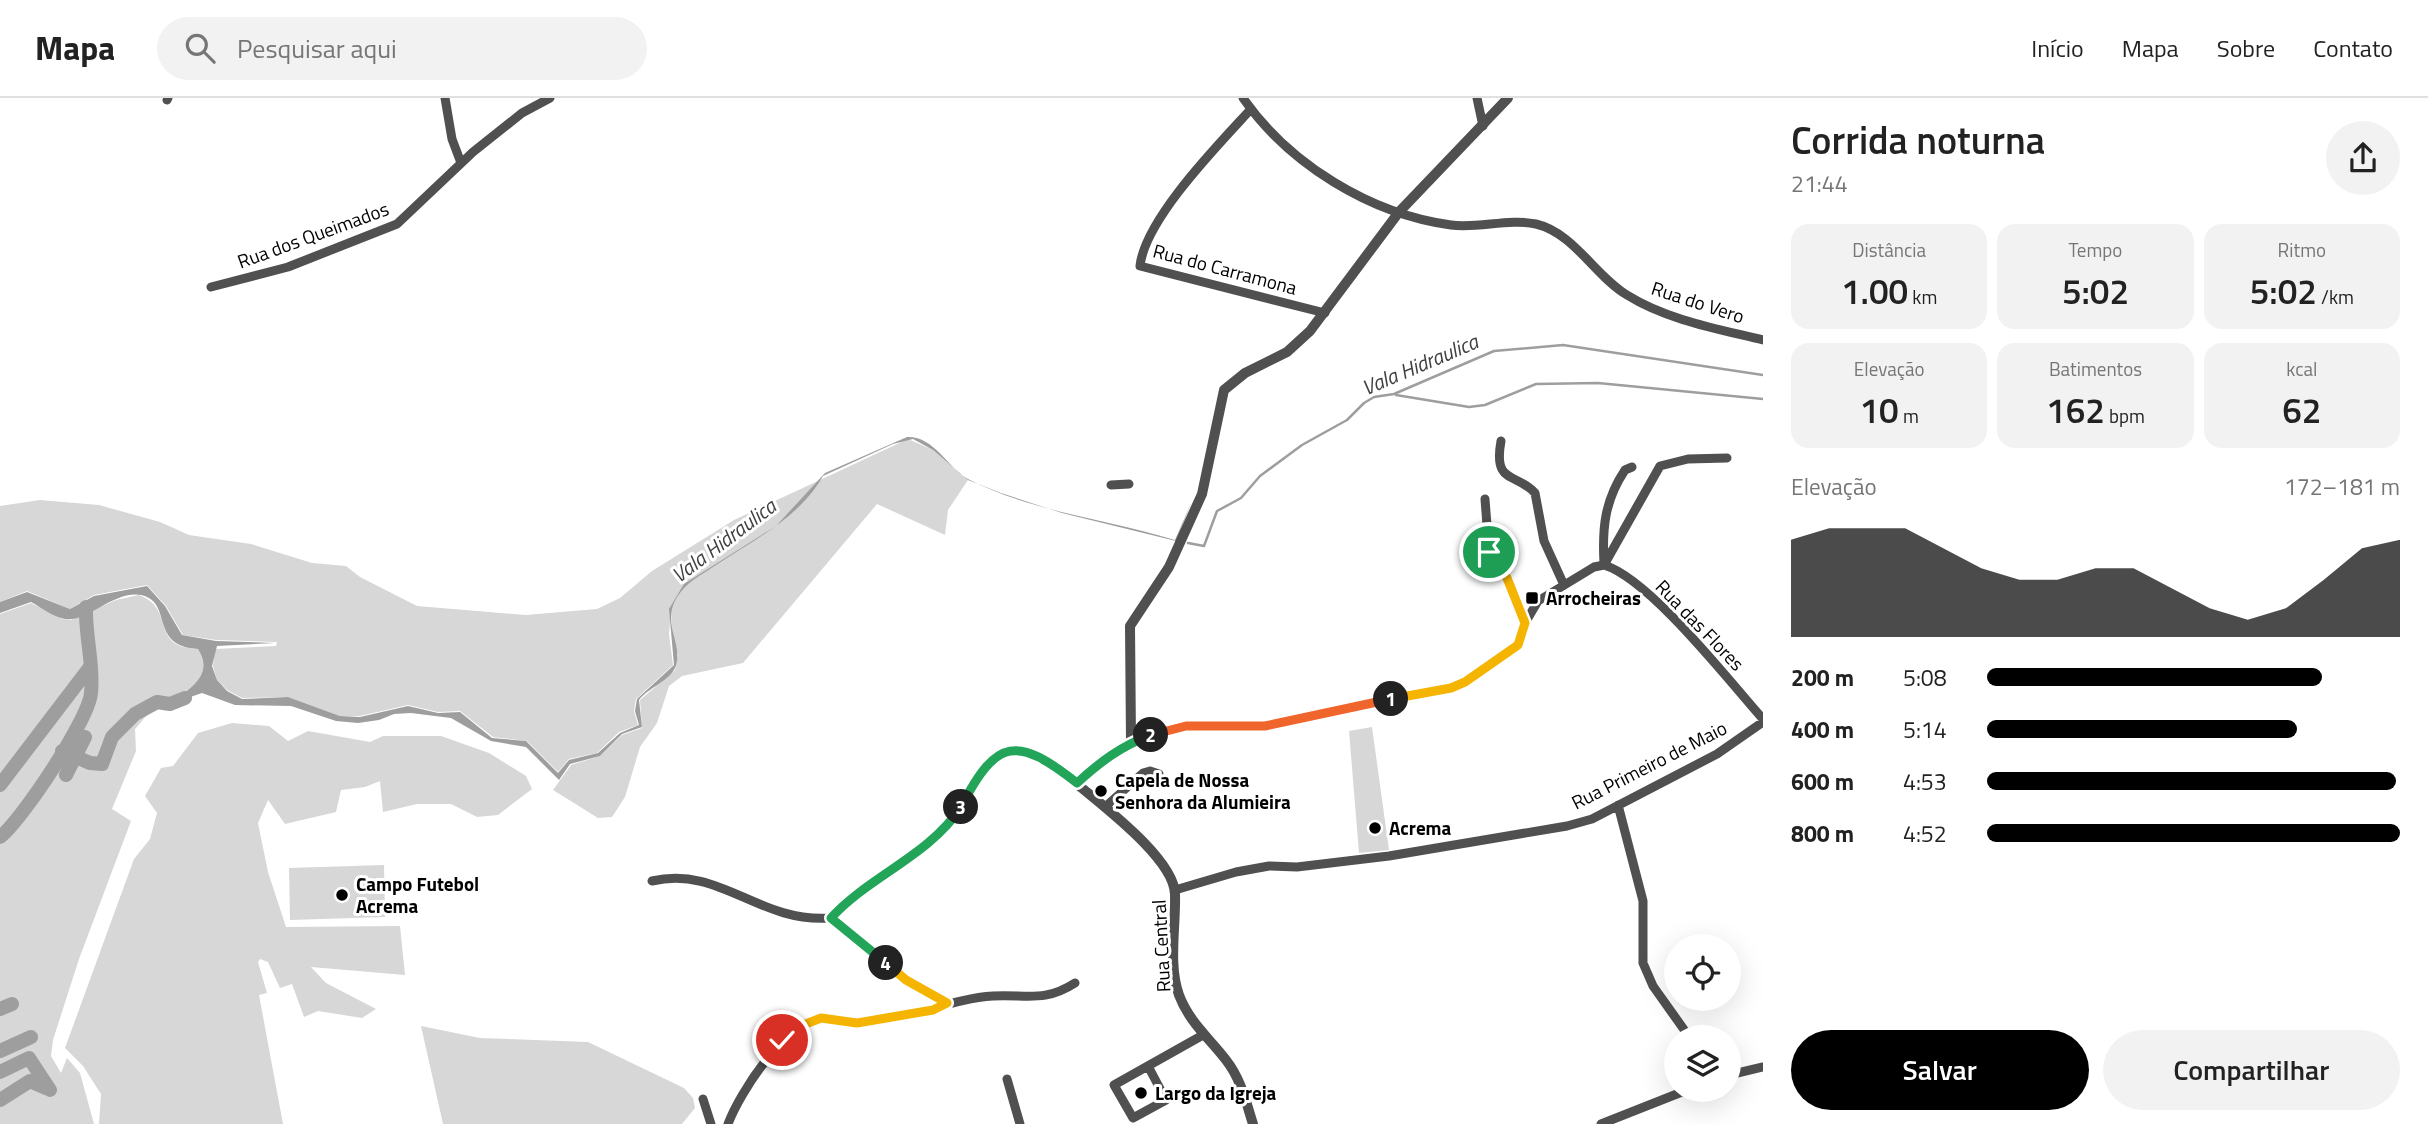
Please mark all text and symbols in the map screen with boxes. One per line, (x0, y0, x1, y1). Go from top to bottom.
search box (157, 17, 647, 80)
text: Mapa (35, 23, 115, 73)
icon: search (181, 29, 219, 67)
text: Pesquisar aqui (237, 29, 397, 68)
text: Início (2031, 30, 2084, 66)
text: Mapa (2122, 30, 2179, 66)
text: Sobre (2217, 30, 2275, 66)
text: Contato (2313, 30, 2393, 66)
text: Corrida noturna (1791, 111, 2045, 169)
button: share (2326, 121, 2400, 195)
text: 21:44 (1791, 166, 1848, 201)
street label: Rua dos Queimados (233, 194, 393, 275)
street label: Rua do Carramona (1150, 235, 1301, 302)
text: Distância (1852, 235, 1926, 264)
text: Tempo (2069, 235, 2122, 264)
text: Ritmo (2278, 235, 2326, 264)
text: 1.00 (1841, 264, 1908, 318)
text: 5:02 (2062, 264, 2129, 318)
text: 5:02 (2250, 264, 2317, 318)
street label: Rua do Vero (1648, 273, 1748, 330)
text: km (1908, 282, 1937, 311)
text: /km (2317, 282, 2354, 311)
water label: Vala Hidraulica (1356, 325, 1484, 403)
text: Elevação (1854, 354, 1925, 383)
text: Batimentos (2049, 354, 2142, 383)
text: kcal (2286, 354, 2317, 383)
text: 10 (1860, 383, 1899, 437)
text: 162 (2046, 383, 2105, 437)
text: 62 (2282, 383, 2321, 437)
text: m (1899, 401, 1919, 430)
text: bpm (2105, 401, 2145, 430)
text: Elevação (1791, 469, 1877, 504)
text: 172–181 m (2284, 469, 2400, 504)
water label: Vala Hidraulica (664, 489, 784, 590)
pin (1459, 522, 1519, 582)
icon: arrive (1470, 533, 1508, 571)
street label: Rua das Flores (1649, 572, 1752, 677)
place label: Arrocheiras (1546, 583, 1641, 612)
marker: Arrocheiras (1524, 590, 1540, 606)
text: 200 m (1791, 660, 1854, 695)
text: 5:08 (1903, 660, 1947, 695)
pin: 1 (1374, 682, 1408, 716)
text: 1 (1385, 684, 1396, 713)
text: 400 m (1791, 712, 1854, 747)
text: 5:14 (1903, 712, 1947, 747)
street label: Rua Primeiro de Maio (1566, 713, 1732, 816)
pin: 2 (1134, 718, 1168, 752)
text: 2 (1145, 720, 1156, 749)
text: 600 m (1791, 764, 1854, 799)
text: 4:53 (1903, 764, 1947, 799)
place label: Capela de Nossa Senhora da Alumieira (1115, 765, 1291, 816)
marker: Capela de Nossa Senhora da Alumieira (1093, 783, 1109, 799)
pin: 3 (944, 790, 978, 824)
text: 3 (955, 792, 966, 821)
place label: Acrema (1389, 813, 1452, 842)
text: 800 m (1791, 816, 1854, 851)
text: 4:52 (1903, 816, 1947, 851)
marker: Acrema (1367, 820, 1383, 836)
place label: Campo Futebol Acrema (356, 869, 479, 920)
marker: Campo Futebol Acrema (334, 887, 350, 903)
street label: Rua Central (1144, 899, 1177, 993)
map controls (1664, 934, 1741, 1102)
button: locate (1664, 934, 1741, 1011)
pin: 4 (868, 946, 903, 980)
text: 4 (880, 948, 891, 977)
pin (752, 1010, 812, 1070)
icon: check (763, 1021, 801, 1059)
button: layers (1664, 1025, 1741, 1102)
button: Salvar (1791, 1030, 2089, 1110)
button: Compartilhar (2103, 1030, 2400, 1110)
place label: Largo da Igreja (1155, 1078, 1277, 1107)
marker: Largo da Igreja (1133, 1085, 1149, 1101)

